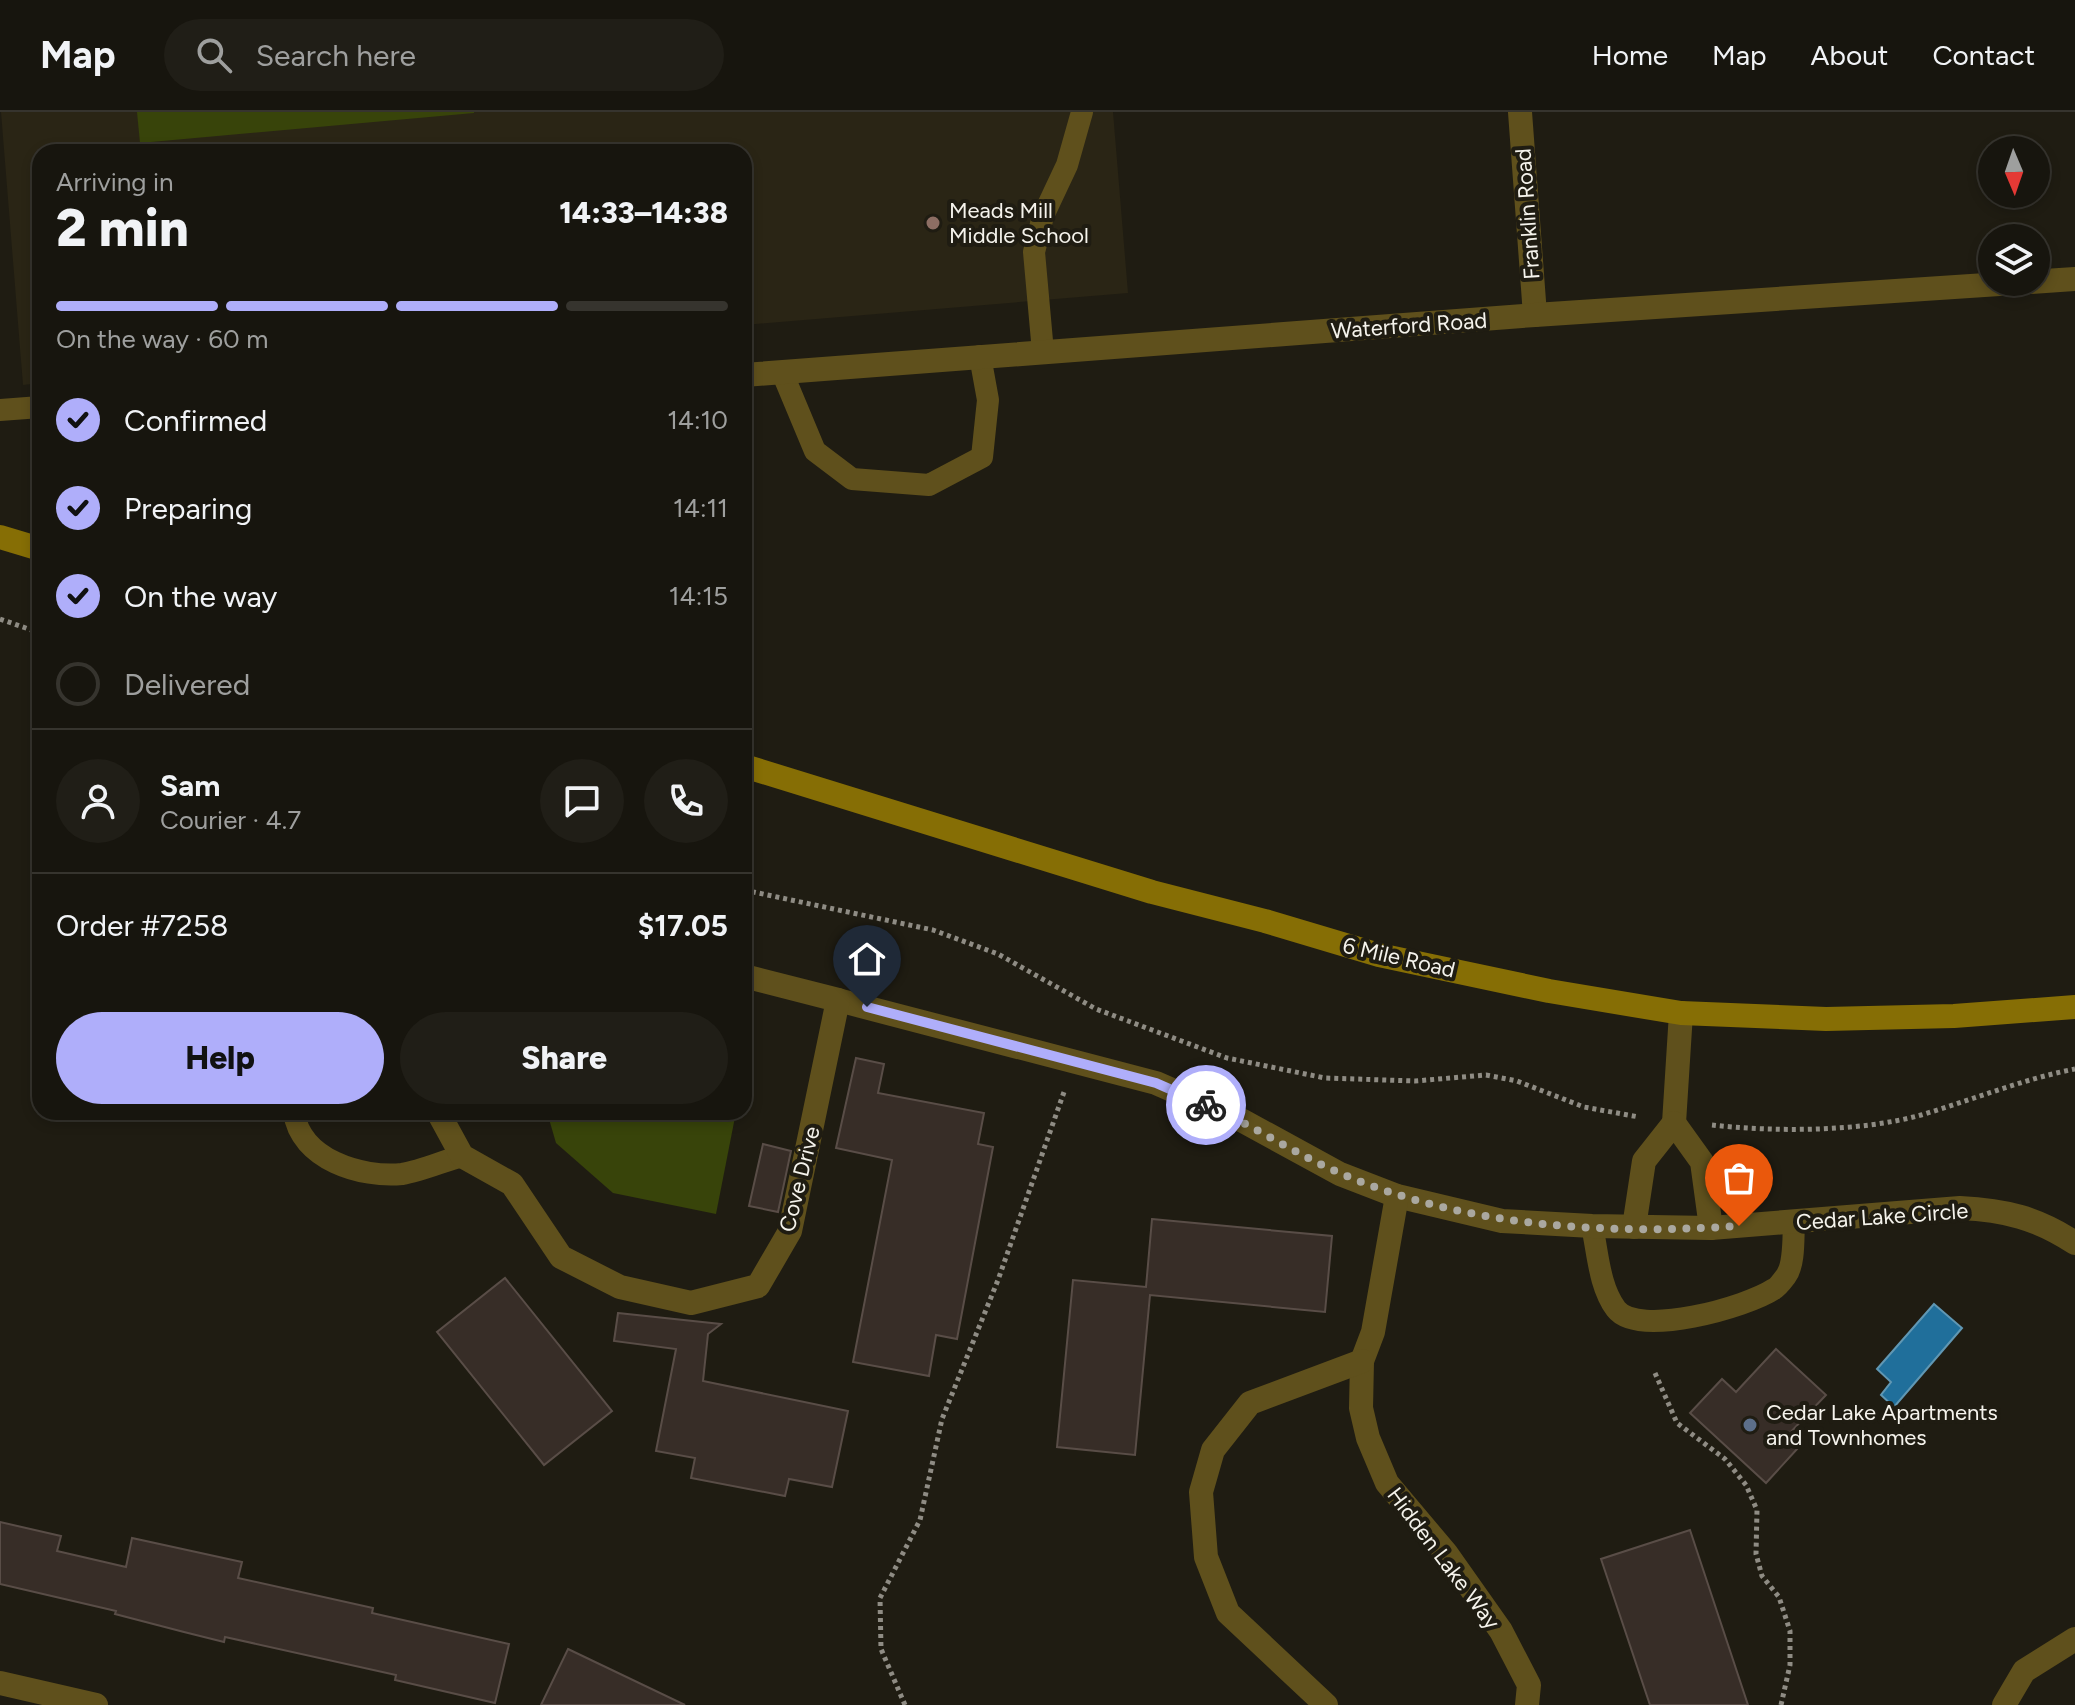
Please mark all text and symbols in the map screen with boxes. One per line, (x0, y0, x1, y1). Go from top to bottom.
search box (164, 19, 724, 91)
text: Map (40, 32, 116, 78)
icon: search (192, 33, 236, 77)
text: Search here (256, 37, 416, 74)
text: Home (1592, 38, 1668, 72)
text: Map (1712, 38, 1767, 72)
text: About (1811, 38, 1888, 72)
text: Contact (1932, 38, 2035, 72)
north arrow (1978, 136, 2050, 208)
map controls (1978, 136, 2050, 296)
street label: Franklin Road (1509, 147, 1546, 281)
text: Arriving in (56, 166, 174, 198)
text: 14:33–14:38 (559, 194, 728, 231)
text: 2 min (56, 197, 189, 259)
place label: Meads Mill Middle School (949, 197, 1089, 249)
marker: Meads Mill Middle School (924, 214, 942, 232)
button: layers (1978, 224, 2050, 296)
street label: Waterford Road (1330, 307, 1488, 344)
text: On the way · 60 m (56, 323, 268, 355)
icon: check (56, 398, 100, 442)
text: Confirmed (124, 402, 267, 439)
text: 14:10 (667, 404, 728, 436)
icon: check (56, 486, 100, 530)
text: Preparing (124, 490, 252, 527)
text: 14:11 (673, 492, 728, 524)
icon: check (56, 574, 100, 618)
text: On the way (124, 578, 277, 615)
text: 14:15 (669, 580, 728, 612)
text: Delivered (124, 666, 250, 703)
button: person (56, 759, 140, 843)
button: chat (540, 759, 624, 843)
button: phone (644, 759, 728, 843)
text: Sam (160, 767, 220, 804)
text: Courier · 4.7 (160, 804, 301, 836)
text: Order #7258 (56, 907, 228, 944)
text: $17.05 (638, 907, 728, 944)
pin (833, 925, 901, 1007)
street label: 6 Mile Road (1340, 931, 1458, 984)
icon: home (845, 937, 889, 981)
button: Help (56, 1012, 384, 1104)
button: Share (400, 1012, 728, 1104)
courier (1166, 1065, 1246, 1145)
icon: bike (1184, 1083, 1228, 1127)
street label: Cove Drive (773, 1124, 826, 1235)
pin (1705, 1144, 1773, 1226)
icon: bag (1717, 1156, 1761, 1200)
street label: Cedar Lake Circle (1795, 1197, 1969, 1236)
place label: Cedar Lake Apartments and Townhomes (1766, 1399, 1998, 1451)
marker: Cedar Lake Apartments and Townhomes (1741, 1416, 1759, 1434)
street label: Hidden Lake Way (1382, 1482, 1506, 1635)

